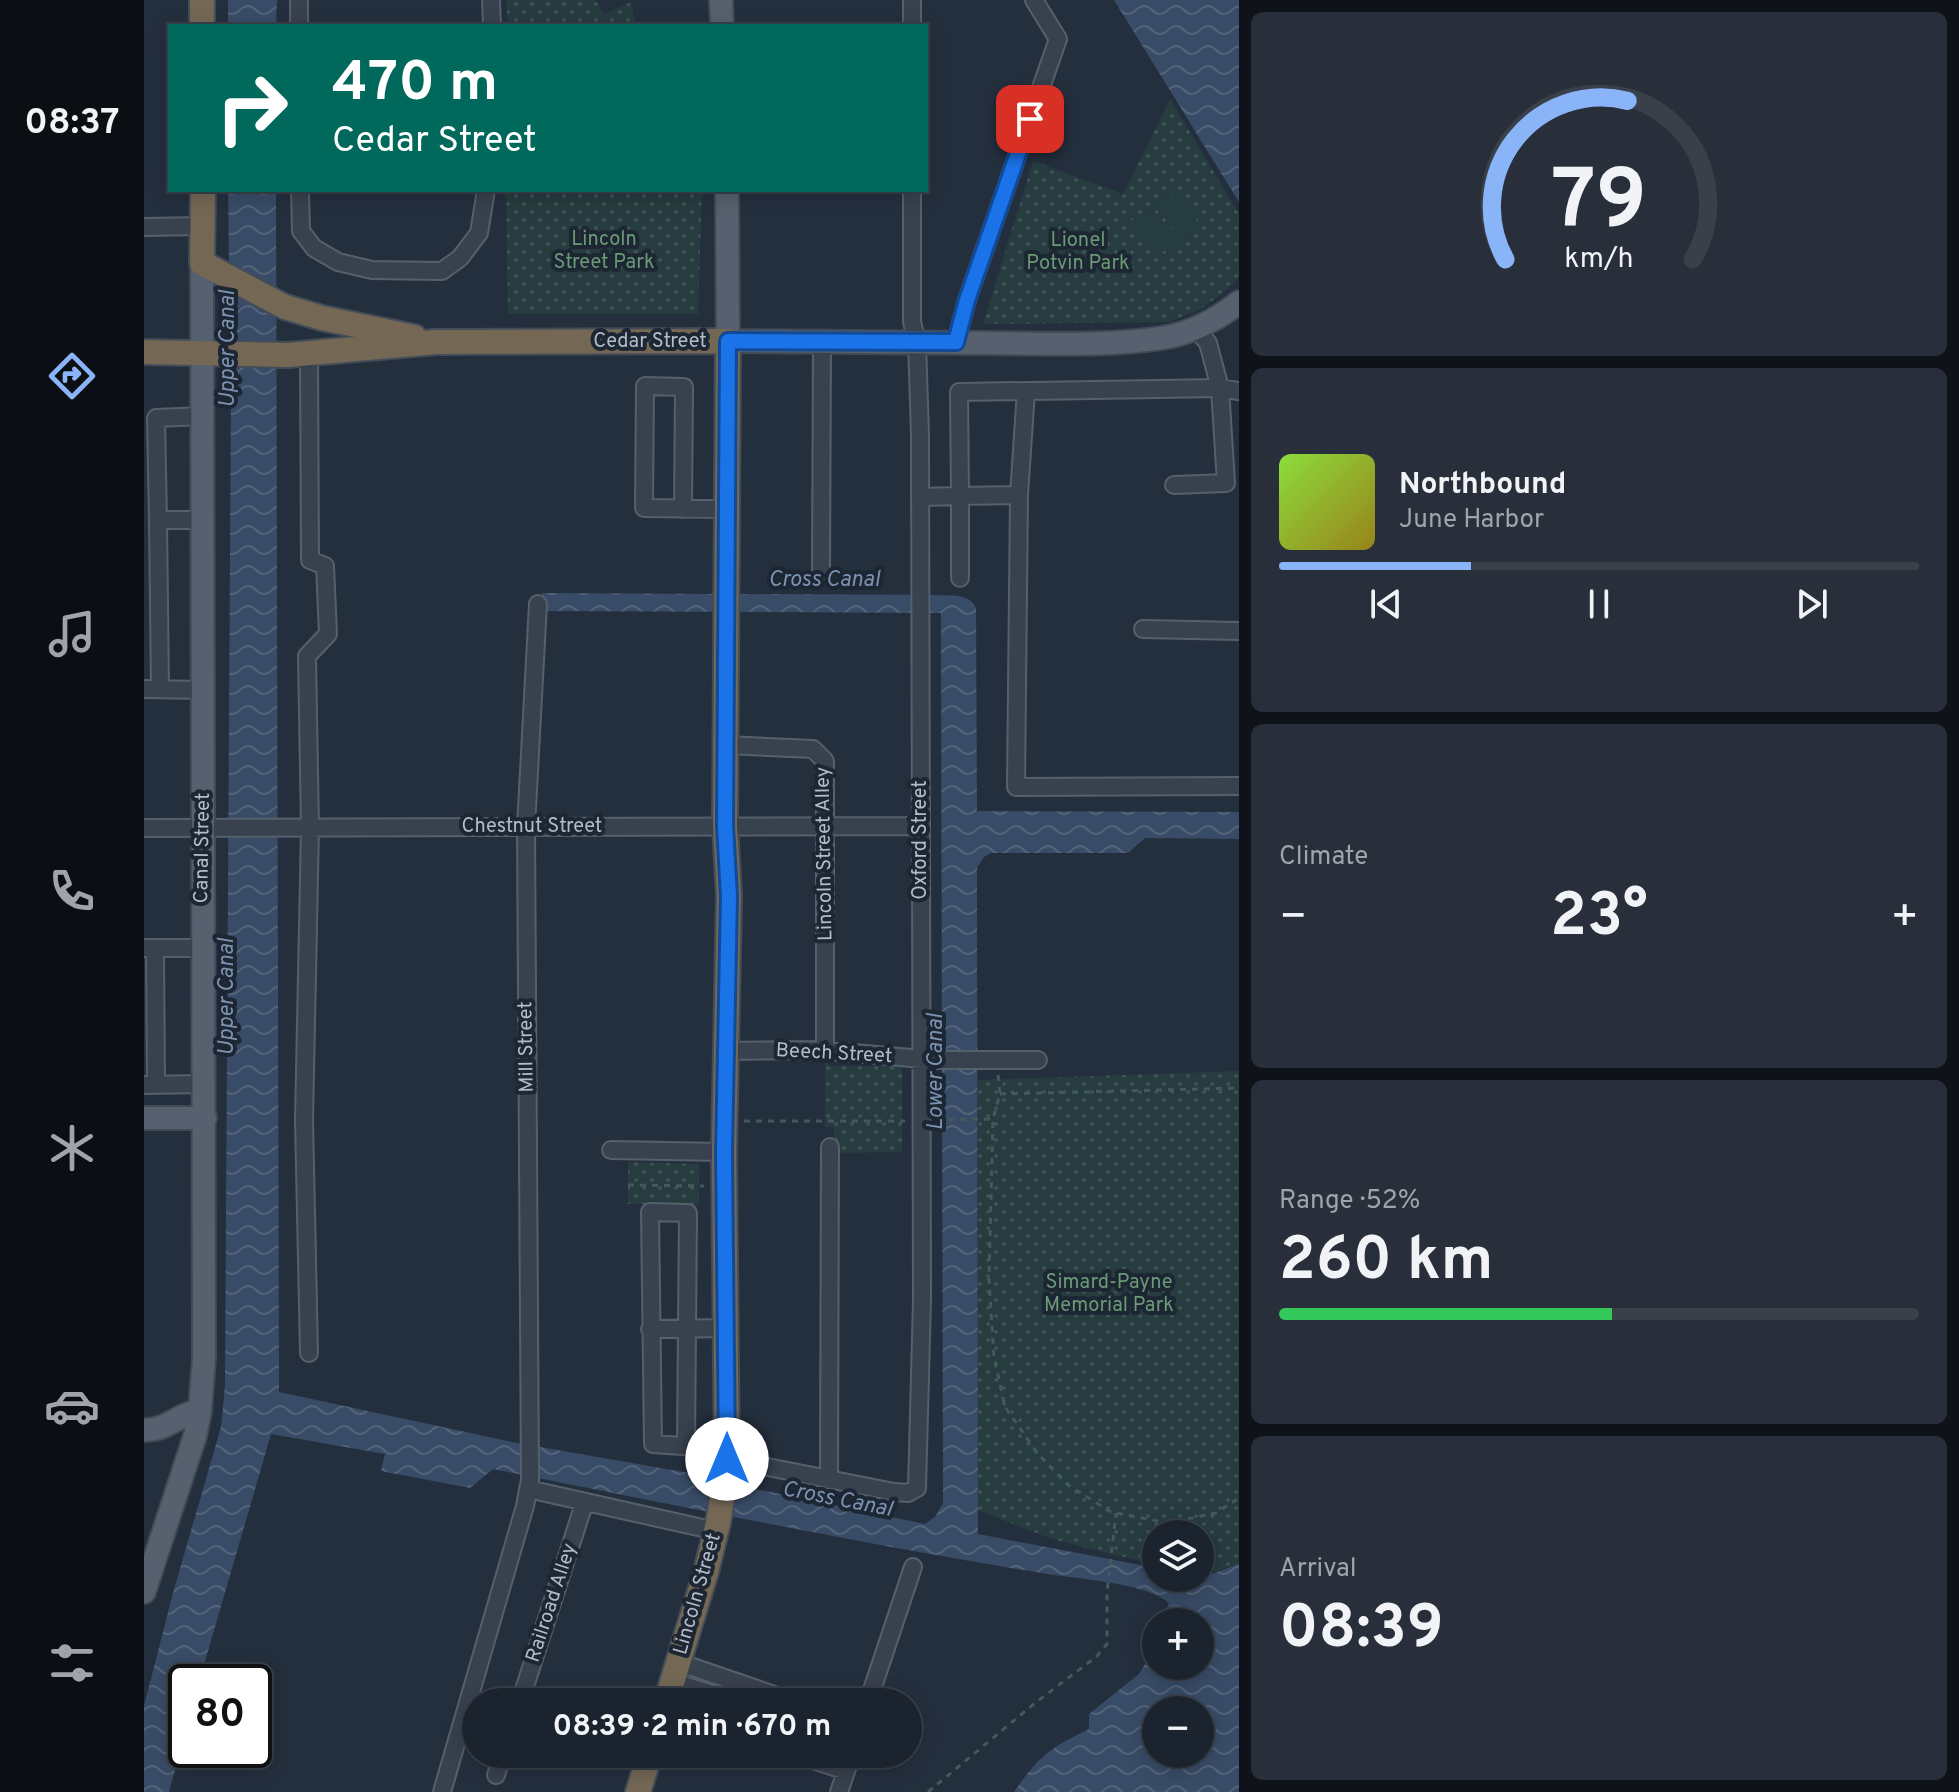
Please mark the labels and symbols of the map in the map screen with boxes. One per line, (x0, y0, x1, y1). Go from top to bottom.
pin (996, 85, 1064, 153)
park label: Lincoln Street Park (553, 227, 655, 276)
park label: Lionel Potvin Park (1026, 228, 1130, 277)
water label: Upper Canal (215, 289, 242, 408)
street label: Cedar Street (593, 329, 707, 355)
water label: Cross Canal (768, 567, 881, 594)
street label: Lincoln Street Alley (810, 767, 840, 941)
street label: Oxford Street (908, 780, 934, 900)
street label: Canal Street (189, 792, 217, 904)
street label: Chestnut Street (462, 814, 602, 840)
water label: Upper Canal (214, 937, 241, 1056)
street label: Mill Street (513, 1001, 541, 1093)
water label: Lower Canal (923, 1012, 950, 1130)
street label: Beech Street (775, 1038, 893, 1070)
park label: Simard-Payne Memorial Park (1044, 1270, 1174, 1319)
position arrow (685, 1417, 769, 1501)
water label: Cross Canal (780, 1476, 896, 1524)
street label: Lincoln Street (668, 1530, 728, 1658)
street label: Railroad Alley (521, 1540, 583, 1666)
speed limit sign: 80 (168, 1664, 272, 1768)

